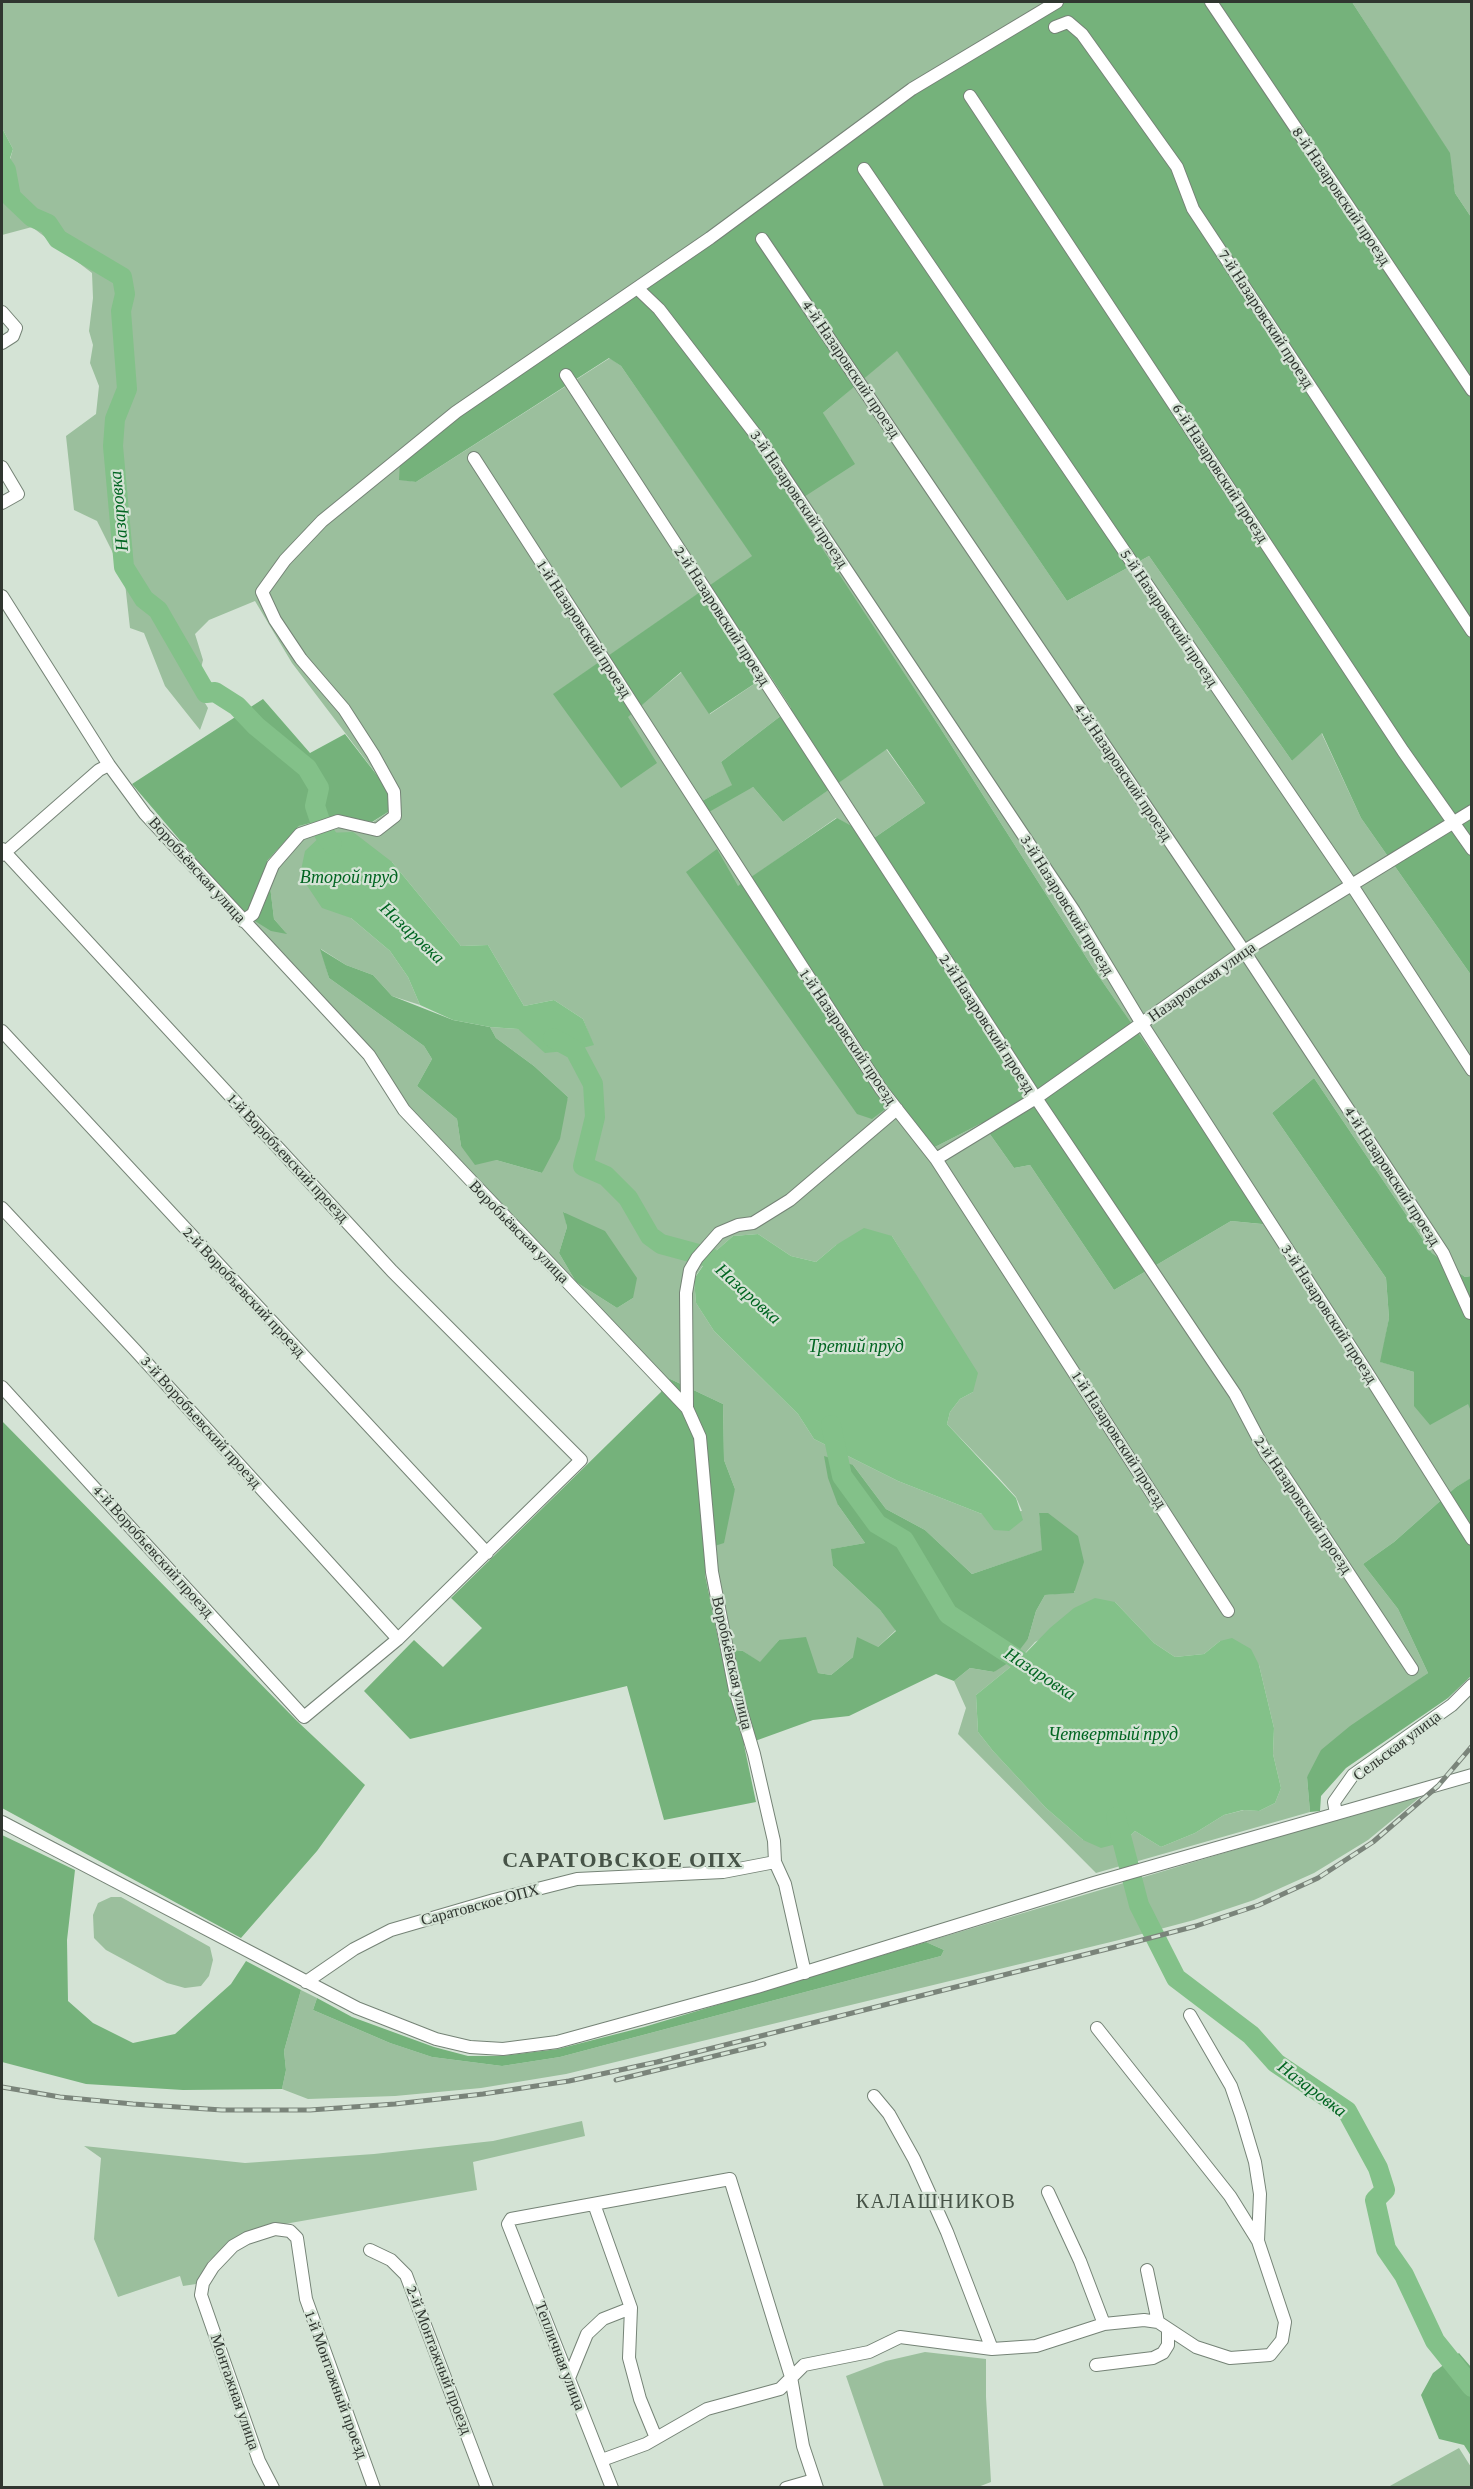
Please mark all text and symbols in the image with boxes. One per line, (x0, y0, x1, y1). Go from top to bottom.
street label: 8-й Назаровский проезд (1288, 123, 1394, 269)
street label: 7-й Назаровский проезд (1214, 246, 1318, 392)
street label: 4-й Назаровский проезд (798, 296, 904, 442)
street label: 6-й Назаровский проезд (1168, 400, 1272, 546)
street label: 3-й Назаровский проезд (746, 427, 852, 571)
water label: Назаровка (105, 470, 133, 552)
street label: 2-й Назаровский проезд (670, 543, 774, 689)
street label: 5-й Назаровский проезд (1116, 546, 1222, 690)
street label: 1-й Назаровский проезд (533, 557, 635, 701)
street label: 4-й Назаровский проезд (1070, 699, 1176, 845)
street label: Воробьёвская улица (144, 813, 250, 927)
street label: 3-й Назаровский проезд (1016, 831, 1118, 979)
water label: Второй пруд (300, 866, 398, 888)
water label: Назаровка (375, 898, 449, 968)
street label: Назаровская улица (1144, 938, 1260, 1026)
street label: 2-й Назаровский проезд (935, 951, 1039, 1097)
street label: 1-й Назаровский проезд (795, 966, 901, 1108)
street label: 1-й Воробъевский проезд (223, 1090, 353, 1226)
street label: 4-й Назаровский проезд (1340, 1103, 1444, 1249)
street label: Воробьёвская улица (465, 1176, 573, 1288)
street label: 2-й Воробъевский проезд (179, 1223, 309, 1361)
street label: 3-й Назаровский проезд (1277, 1241, 1381, 1387)
water label: Назаровка (711, 1259, 785, 1329)
water label: Третий пруд (808, 1335, 904, 1357)
street label: 3-й Воробъевский проезд (137, 1352, 265, 1492)
street label: 1-й Назаровский проезд (1068, 1368, 1170, 1512)
street label: 2-й Назаровский проезд (1250, 1433, 1356, 1577)
street label: 4-й Воробъевский проезд (88, 1481, 218, 1621)
street label: Воробьёвская улица (707, 1594, 757, 1732)
water label: Назаровка (1000, 1643, 1080, 1705)
street label: Сельская улица (1349, 1707, 1445, 1785)
water label: Четвертый пруд (1048, 1723, 1178, 1745)
district label: САРАТОВСКОЕ ОПХ (502, 1847, 744, 1873)
street label: Саратовское ОПХ (419, 1880, 541, 1930)
water label: Назаровка (1273, 2056, 1351, 2122)
district label: КАЛАШНИКОВ (856, 2190, 1016, 2214)
street label: 2-й Монтажный проезд (402, 2283, 476, 2437)
street label: Тепличная улица (530, 2299, 590, 2413)
street label: 1-й Монтажный проезд (300, 2309, 372, 2461)
street label: Монтажная улица (206, 2332, 264, 2452)

